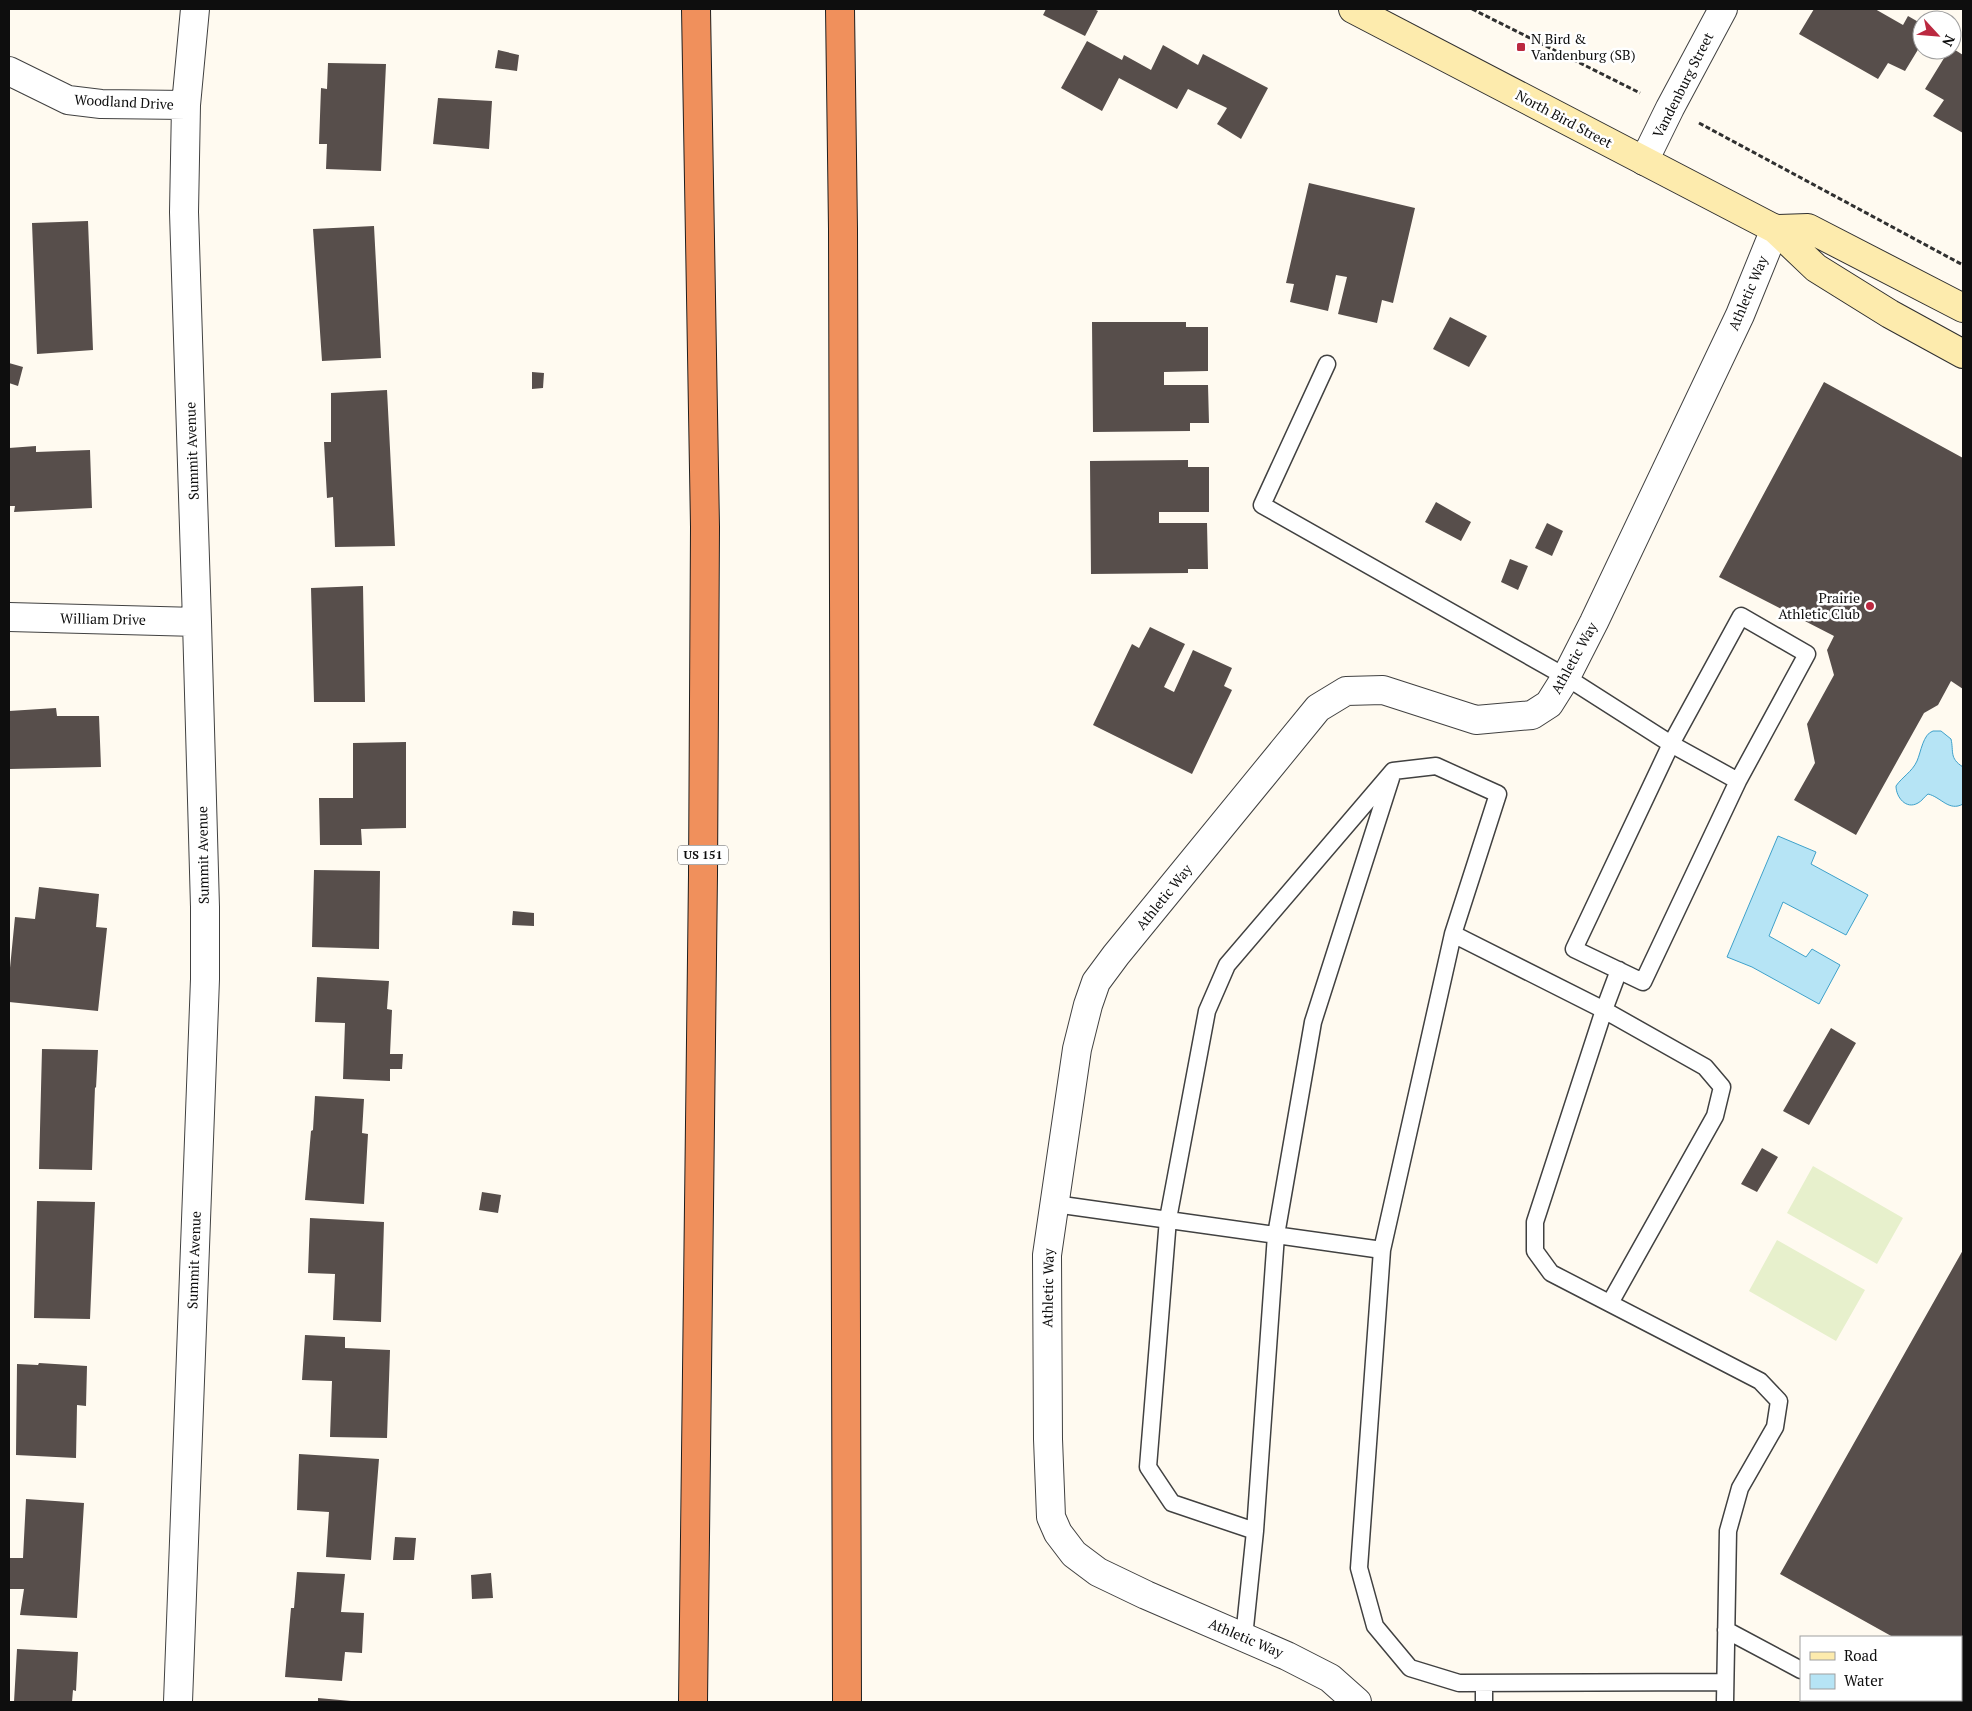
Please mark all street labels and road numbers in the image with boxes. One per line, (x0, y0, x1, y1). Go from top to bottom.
street label: Vandenburg Street (1648, 28, 1718, 141)
street label: North Bird Street (1513, 85, 1617, 152)
street label: Woodland Drive (74, 89, 174, 114)
street label: Athletic Way (1723, 252, 1772, 333)
street label: Summit Avenue (180, 402, 203, 500)
street label: William Drive (60, 608, 146, 629)
street label: Athletic Way (1546, 618, 1602, 697)
street label: Summit Avenue (192, 806, 213, 904)
road number: US 151 (678, 846, 728, 864)
street label: Athletic Way (1131, 859, 1196, 933)
street label: Summit Avenue (182, 1211, 205, 1309)
street label: Athletic Way (1037, 1247, 1058, 1328)
street label: Athletic Way (1206, 1613, 1287, 1662)

